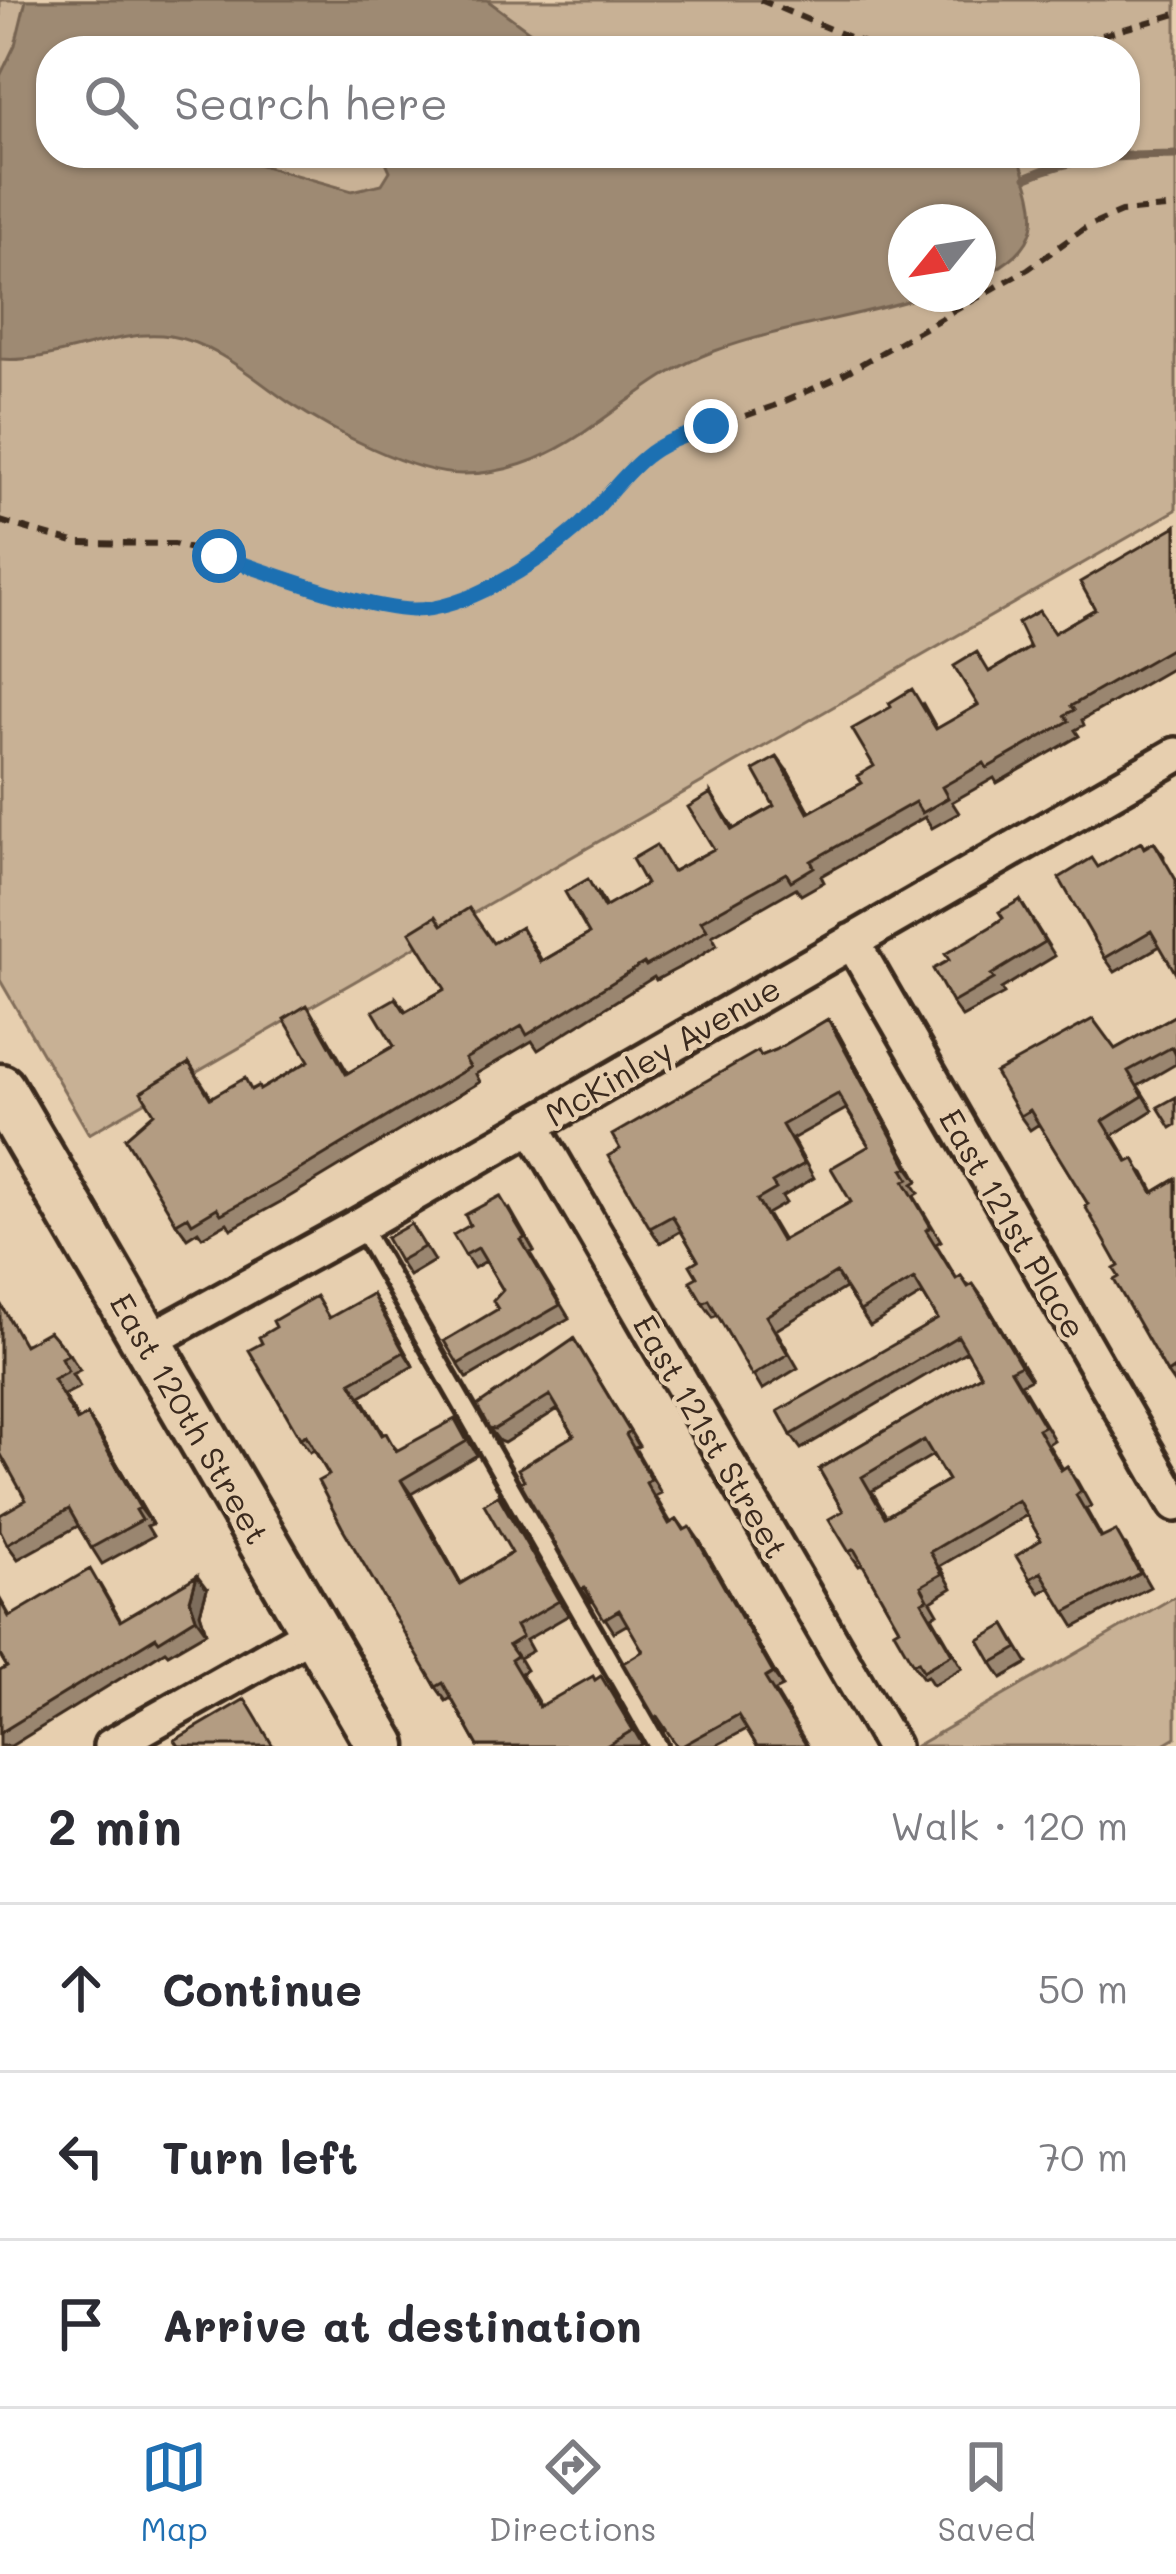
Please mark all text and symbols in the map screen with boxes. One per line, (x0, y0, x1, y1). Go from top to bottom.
search box (36, 36, 1140, 168)
icon: search (78, 69, 144, 135)
text: Search here (174, 73, 448, 131)
north arrow (888, 204, 996, 312)
route end (684, 399, 738, 453)
route start (192, 529, 246, 583)
street label: McKinley Avenue (537, 965, 788, 1136)
street label: East 121st Place (931, 1100, 1097, 1346)
street label: East 120th Street (102, 1285, 280, 1551)
street label: East 121st Street (625, 1306, 799, 1566)
text: 2 min (48, 1791, 182, 1858)
text: Walk · 120 m (890, 1799, 1128, 1850)
icon: ahead (48, 1955, 114, 2021)
text: Continue (162, 1959, 362, 2017)
text: 50 m (1038, 1962, 1128, 2013)
icon: left (48, 2123, 114, 2189)
text: Turn left (162, 2127, 358, 2185)
text: 70 m (1039, 2130, 1128, 2181)
icon: arrive (48, 2291, 114, 2357)
text: Arrive at destination (162, 2295, 642, 2353)
tab: Map (141, 2434, 208, 2549)
tab: Directions (489, 2434, 656, 2549)
tab: Saved (938, 2434, 1035, 2549)

